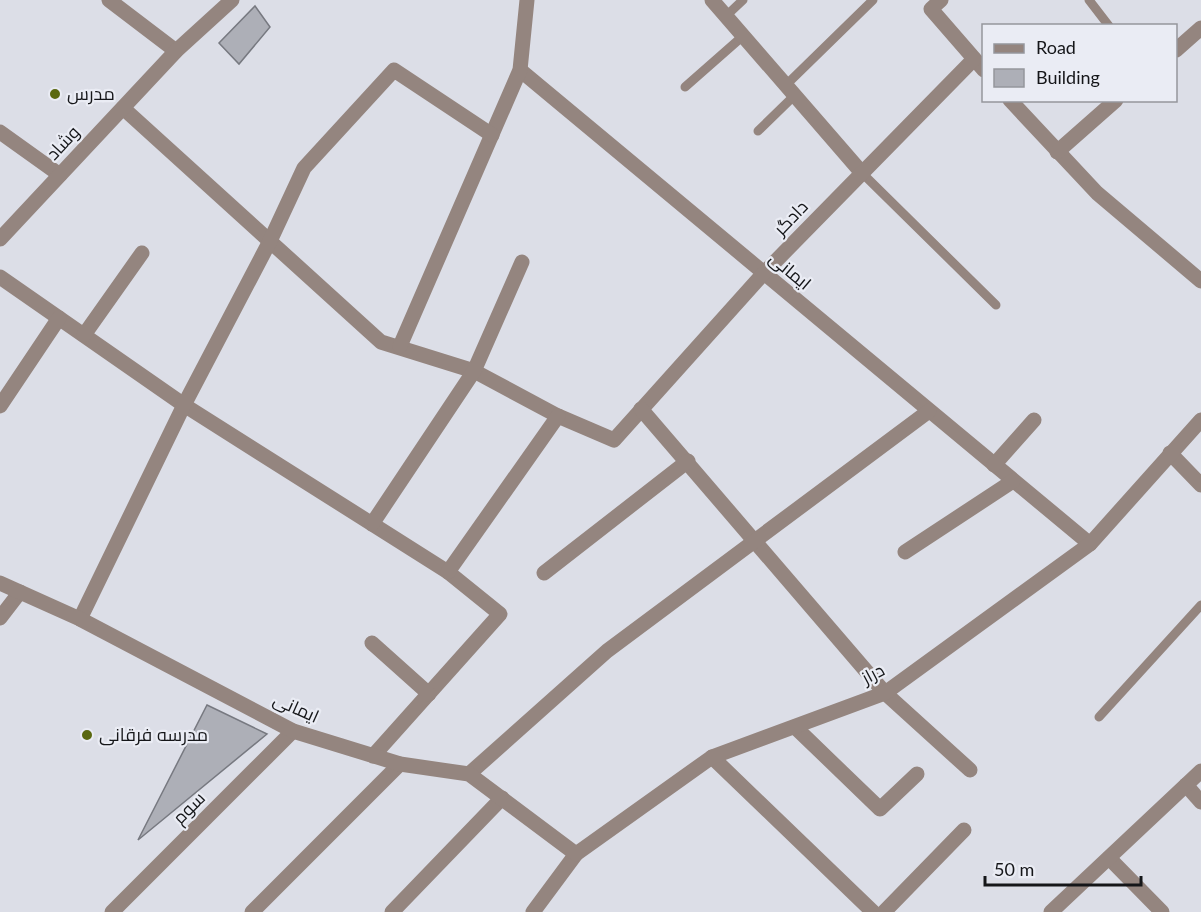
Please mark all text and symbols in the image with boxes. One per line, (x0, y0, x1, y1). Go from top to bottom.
legend (982, 24, 1177, 102)
text: Road (1036, 36, 1076, 58)
text: Building (1036, 66, 1100, 88)
place label: مدرس (67, 82, 115, 105)
marker: مدرس (48, 87, 62, 101)
street label: وشاد (41, 121, 84, 165)
street label: دادگر (768, 195, 813, 241)
street label: ایمانی (765, 246, 816, 295)
street label: دراز (856, 658, 888, 690)
street label: ایمانی (270, 687, 323, 728)
place label: مدرسه فرقانی (99, 723, 208, 746)
marker: مدرسه فرقانی (80, 728, 94, 742)
street label: سوم (168, 787, 210, 829)
scale bar (985, 849, 1141, 887)
text: 50 m (994, 858, 1034, 880)

